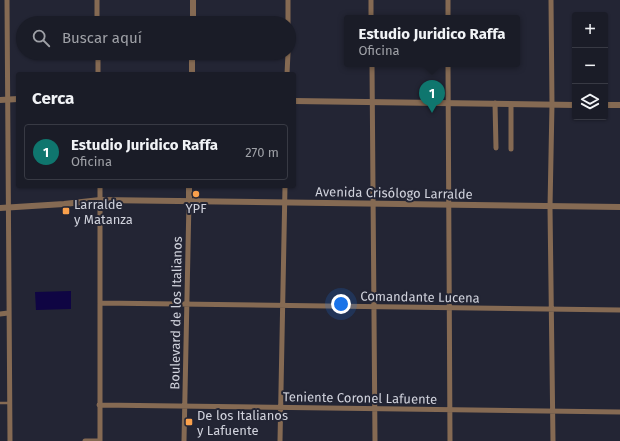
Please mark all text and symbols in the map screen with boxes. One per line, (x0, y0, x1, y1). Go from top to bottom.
map controls (572, 12, 608, 120)
button: + (572, 12, 608, 48)
popup (344, 15, 520, 67)
search box (16, 16, 296, 60)
text: Estudio Juridico Raffa (359, 25, 505, 43)
icon: search (30, 27, 52, 49)
text: Buscar aquí (62, 29, 142, 47)
text: Oficina (359, 43, 400, 58)
button: − (572, 48, 608, 84)
pin: 1 (419, 80, 445, 113)
button: layers (572, 84, 608, 120)
text: Cerca (32, 88, 74, 109)
text: Estudio Juridico Raffa (71, 136, 218, 154)
text: 1 (43, 145, 49, 160)
text: 270 m (245, 145, 279, 160)
text: Oficina (71, 154, 112, 169)
street label: Avenida Crisólogo Larralde (315, 184, 473, 202)
marker: YPF (191, 189, 201, 199)
place label: Larralde y Matanza (74, 197, 133, 227)
place label: YPF (185, 201, 207, 216)
marker: Larralde y Matanza (61, 206, 71, 216)
street label: Boulevard de los Italianos (167, 236, 185, 390)
street label: Comandante Lucena (360, 288, 480, 306)
your location (331, 294, 351, 314)
street label: Teniente Coronel Lafuente (283, 389, 437, 407)
place label: De los Italianos y Lafuente (197, 408, 288, 438)
marker: De los Italianos y Lafuente (184, 417, 194, 427)

